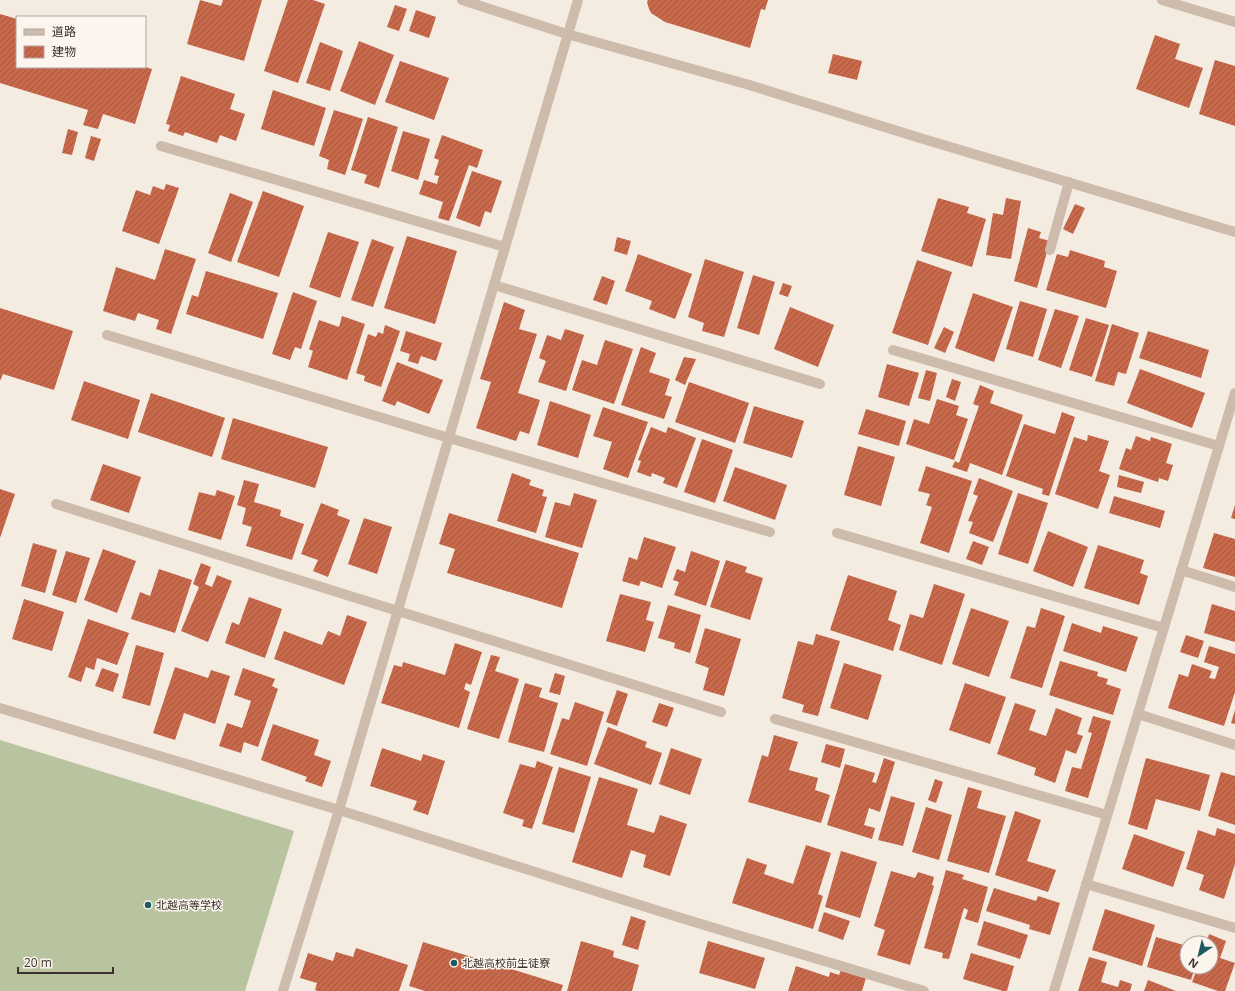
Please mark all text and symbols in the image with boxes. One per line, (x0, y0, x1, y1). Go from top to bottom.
legend (16, 16, 146, 68)
text: 道路 (52, 23, 76, 40)
text: 建物 (52, 43, 76, 60)
place label: 北越高等学校 (156, 897, 222, 912)
marker: 北越高等学校 (143, 900, 153, 910)
north arrow (1179, 935, 1219, 975)
scale bar (18, 949, 113, 975)
text: 20 m (24, 954, 52, 971)
place label: 北越高校前生徒寮 (462, 955, 550, 970)
text: N (1185, 955, 1201, 972)
marker: 北越高校前生徒寮 (449, 958, 459, 968)

